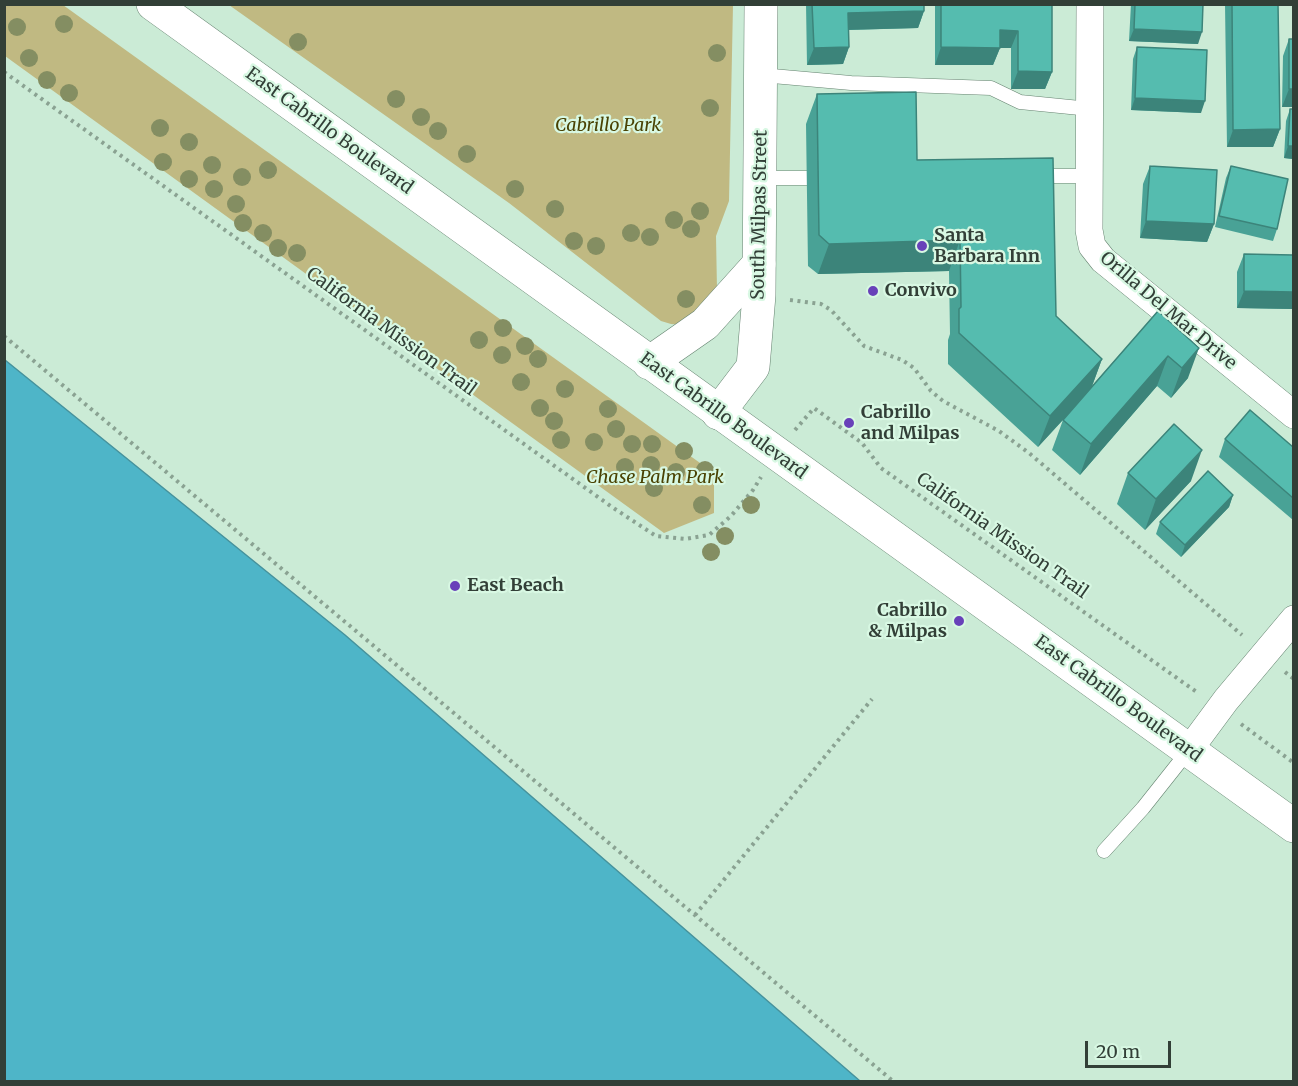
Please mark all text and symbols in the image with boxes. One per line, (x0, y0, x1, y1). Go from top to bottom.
street label: East Cabrillo Boulevard (241, 63, 417, 199)
park label: Cabrillo Park (555, 115, 661, 137)
street label: South Milpas Street (748, 130, 772, 300)
place label: Santa Barbara Inn (934, 225, 1040, 268)
marker: Santa Barbara Inn (915, 239, 929, 253)
street label: Orilla Del Mar Drive (1095, 248, 1241, 374)
street label: California Mission Trail (302, 263, 480, 401)
place label: Convivo (885, 280, 957, 302)
marker: Convivo (866, 284, 880, 298)
street label: East Cabrillo Boulevard (635, 348, 811, 484)
place label: Cabrillo and Milpas (861, 402, 960, 444)
marker: Cabrillo and Milpas (842, 416, 856, 430)
park label: Chase Palm Park (586, 467, 724, 489)
street label: California Mission Trail (912, 468, 1092, 604)
place label: East Beach (467, 575, 564, 597)
marker: East Beach (448, 579, 462, 593)
place label: Cabrillo & Milpas (868, 600, 947, 642)
marker: Cabrillo & Milpas (952, 614, 966, 628)
street label: East Cabrillo Boulevard (1030, 631, 1206, 767)
scale bar (1088, 1029, 1174, 1067)
text: 20 m (1096, 1040, 1140, 1063)

